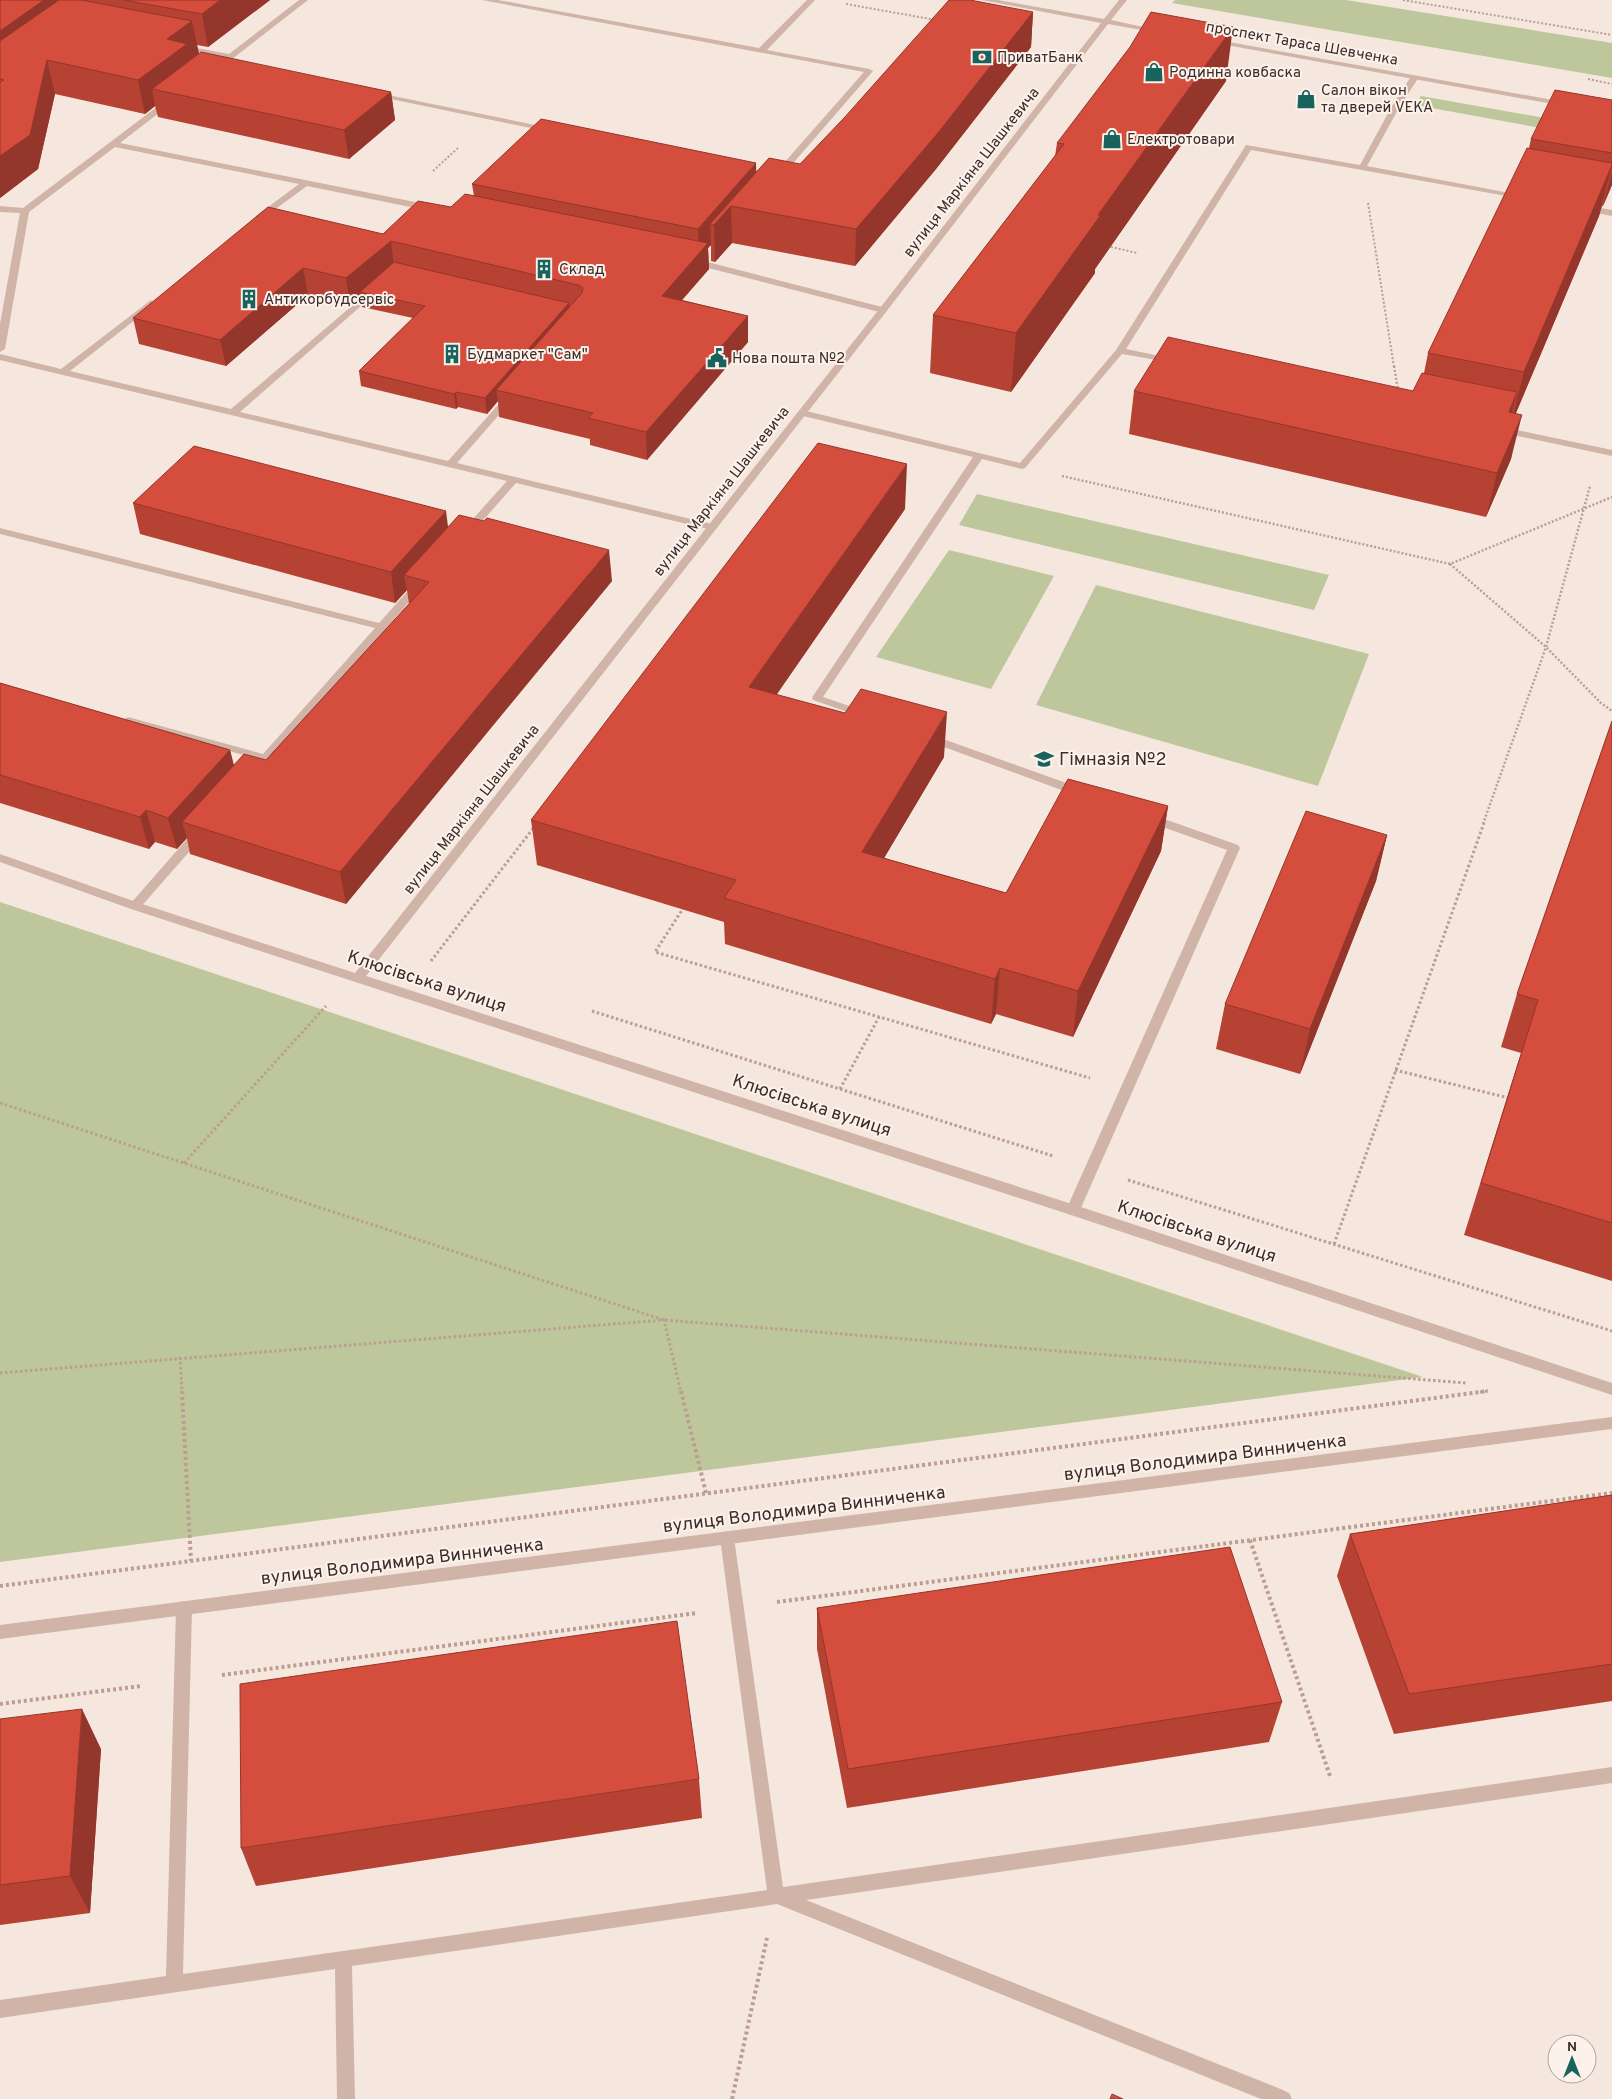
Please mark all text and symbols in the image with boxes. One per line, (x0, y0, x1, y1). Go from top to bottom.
street label: проспект Тараса Шевченка (1204, 18, 1399, 71)
bank icon: ПриватБанк (971, 46, 993, 68)
place label: ПриватБанк (997, 49, 1083, 68)
shop icon: Родинна ковбаска (1143, 61, 1165, 83)
place label: Родинна ковбаска (1169, 64, 1301, 83)
place label: Салон вікон та дверей VEKA (1321, 82, 1433, 118)
street label: вулиця Маркіяна Шашкевича (900, 84, 1044, 262)
shop icon: Салон вікон та дверей VEKA (1295, 88, 1317, 110)
shop icon: Електротовари (1101, 128, 1123, 150)
place label: Електротовари (1127, 131, 1235, 150)
building icon: Склад (533, 258, 555, 280)
place label: Склад (559, 261, 605, 280)
building icon: Антикорбудсервіс (238, 288, 260, 310)
place label: Антикорбудсервіс (264, 291, 394, 310)
building icon: Будмаркет "Сам" (441, 343, 463, 365)
place label: Будмаркет "Сам" (467, 346, 588, 365)
public building icon: Нова пошта №2 (706, 347, 728, 369)
place label: Нова пошта №2 (732, 350, 845, 369)
street label: вулиця Маркіяна Шашкевича (650, 403, 794, 581)
street label: вулиця Маркіяна Шашкевича (400, 721, 544, 899)
school or university icon: Гімназія №2 (1033, 748, 1055, 770)
place label: Гімназія №2 (1059, 749, 1167, 772)
street label: Клюсівська вулиця (344, 946, 509, 1019)
street label: Клюсівська вулиця (729, 1070, 894, 1143)
street label: Клюсівська вулиця (1114, 1196, 1279, 1269)
street label: вулиця Володимира Винниченка (1063, 1430, 1348, 1487)
street label: вулиця Володимира Винниченка (662, 1482, 947, 1539)
street label: вулиця Володимира Винниченка (260, 1534, 545, 1591)
north arrow (1547, 2034, 1597, 2084)
text: N (1567, 2039, 1577, 2056)

